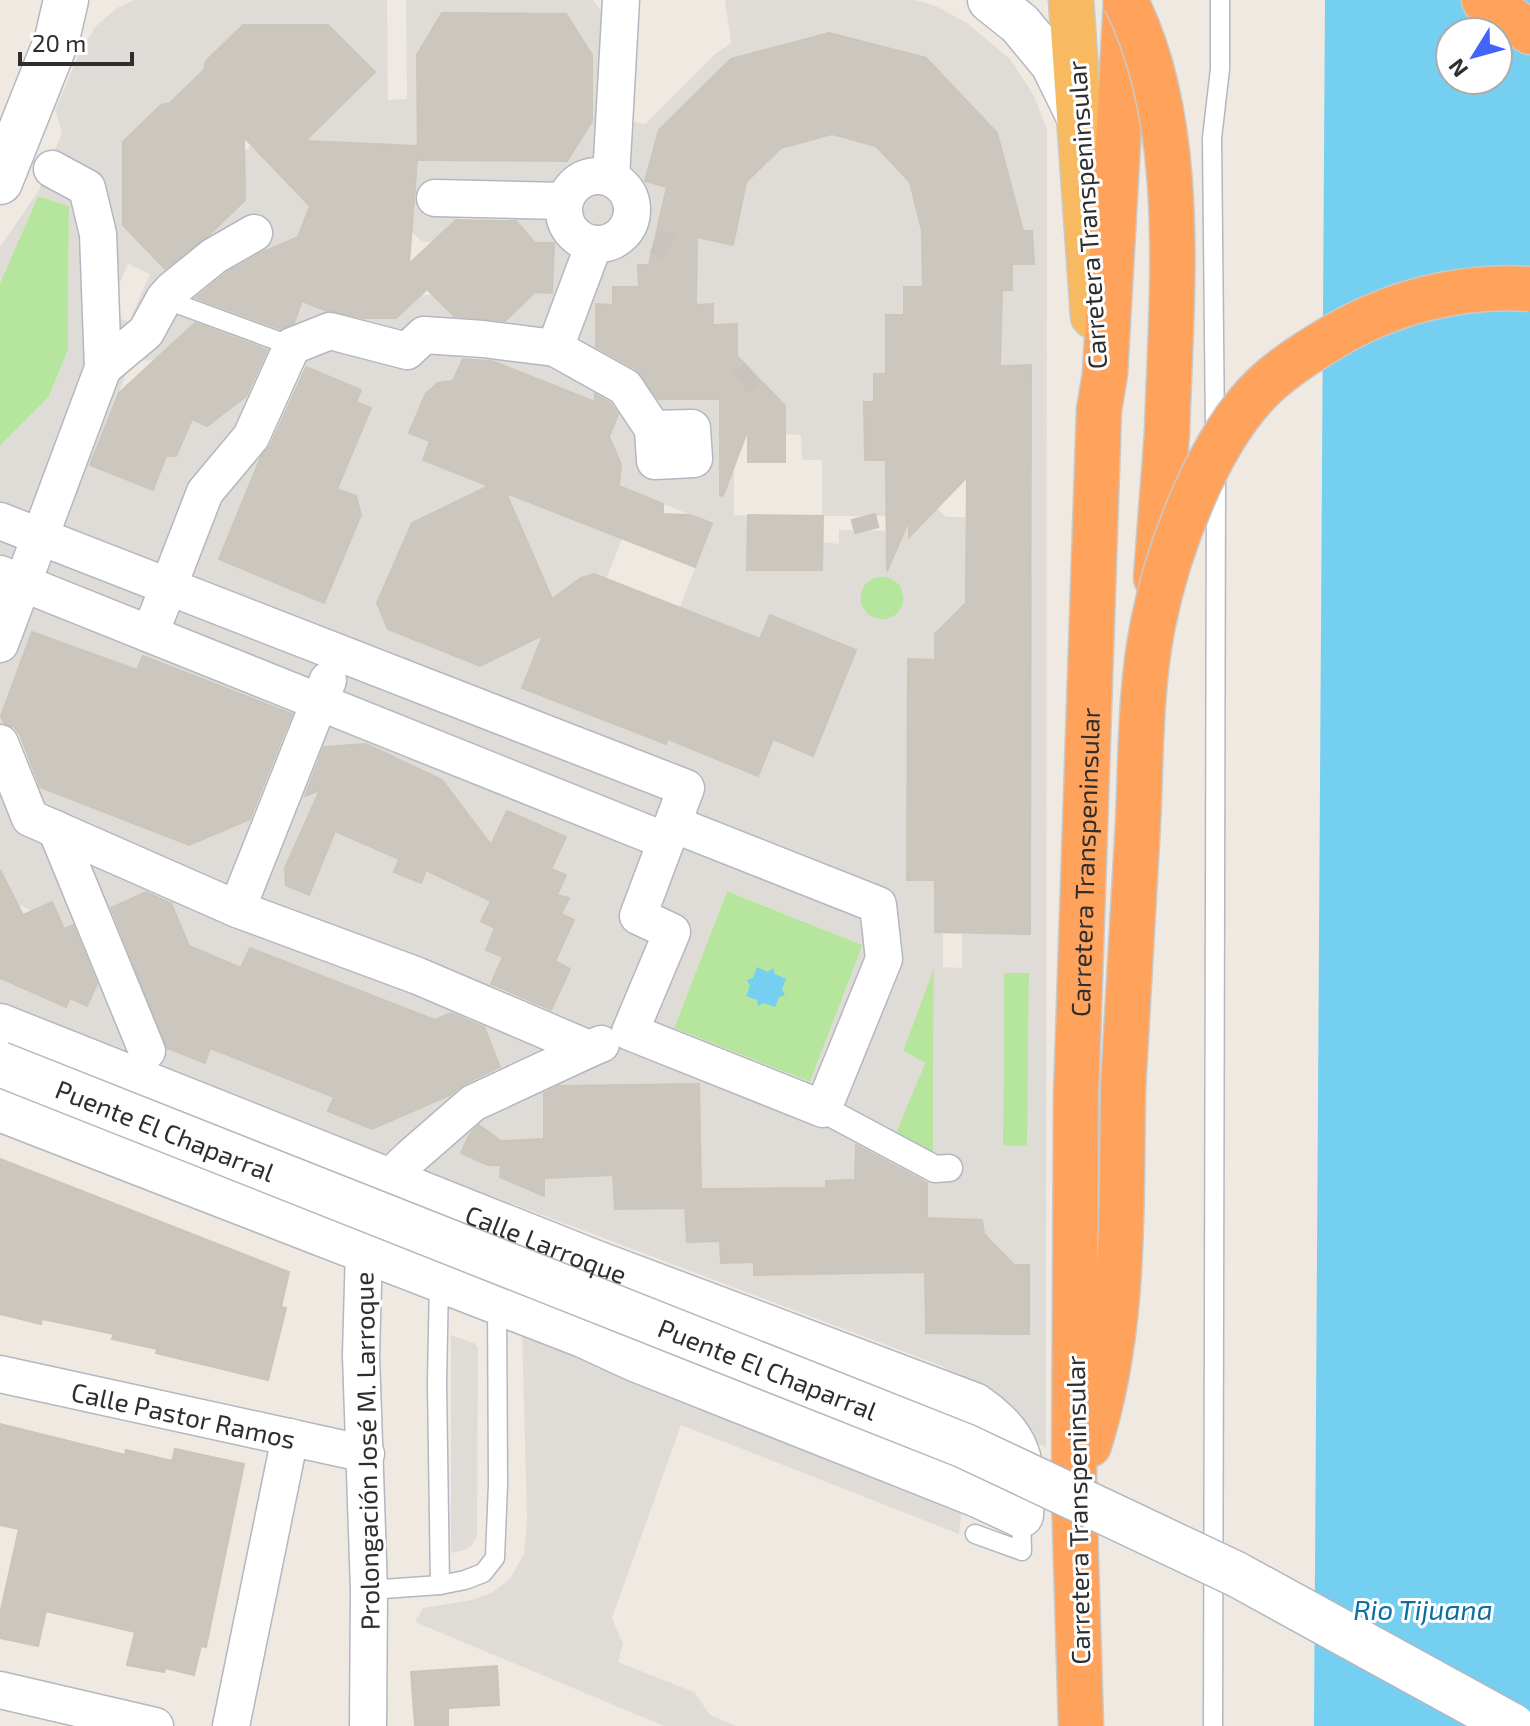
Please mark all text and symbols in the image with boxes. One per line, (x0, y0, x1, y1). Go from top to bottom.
scale bar (20, 16, 132, 66)
north arrow (1434, 16, 1514, 96)
text: 20 m (32, 28, 86, 57)
text: N (1442, 54, 1472, 83)
street label: Carretera Transpeninsular (1060, 60, 1112, 370)
street label: Carretera Transpeninsular (1063, 707, 1105, 1017)
street label: Puente El Chaparral (52, 1072, 280, 1187)
street label: Calle Larroque (461, 1197, 631, 1289)
street label: Prolongación José M. Larroque (347, 1272, 385, 1630)
street label: Puente El Chaparral (654, 1311, 882, 1425)
street label: Carretera Transpeninsular (1059, 1355, 1095, 1665)
street label: Calle Pastor Ramos (69, 1375, 299, 1454)
water label: Rio Tijuana (1353, 1592, 1493, 1626)

